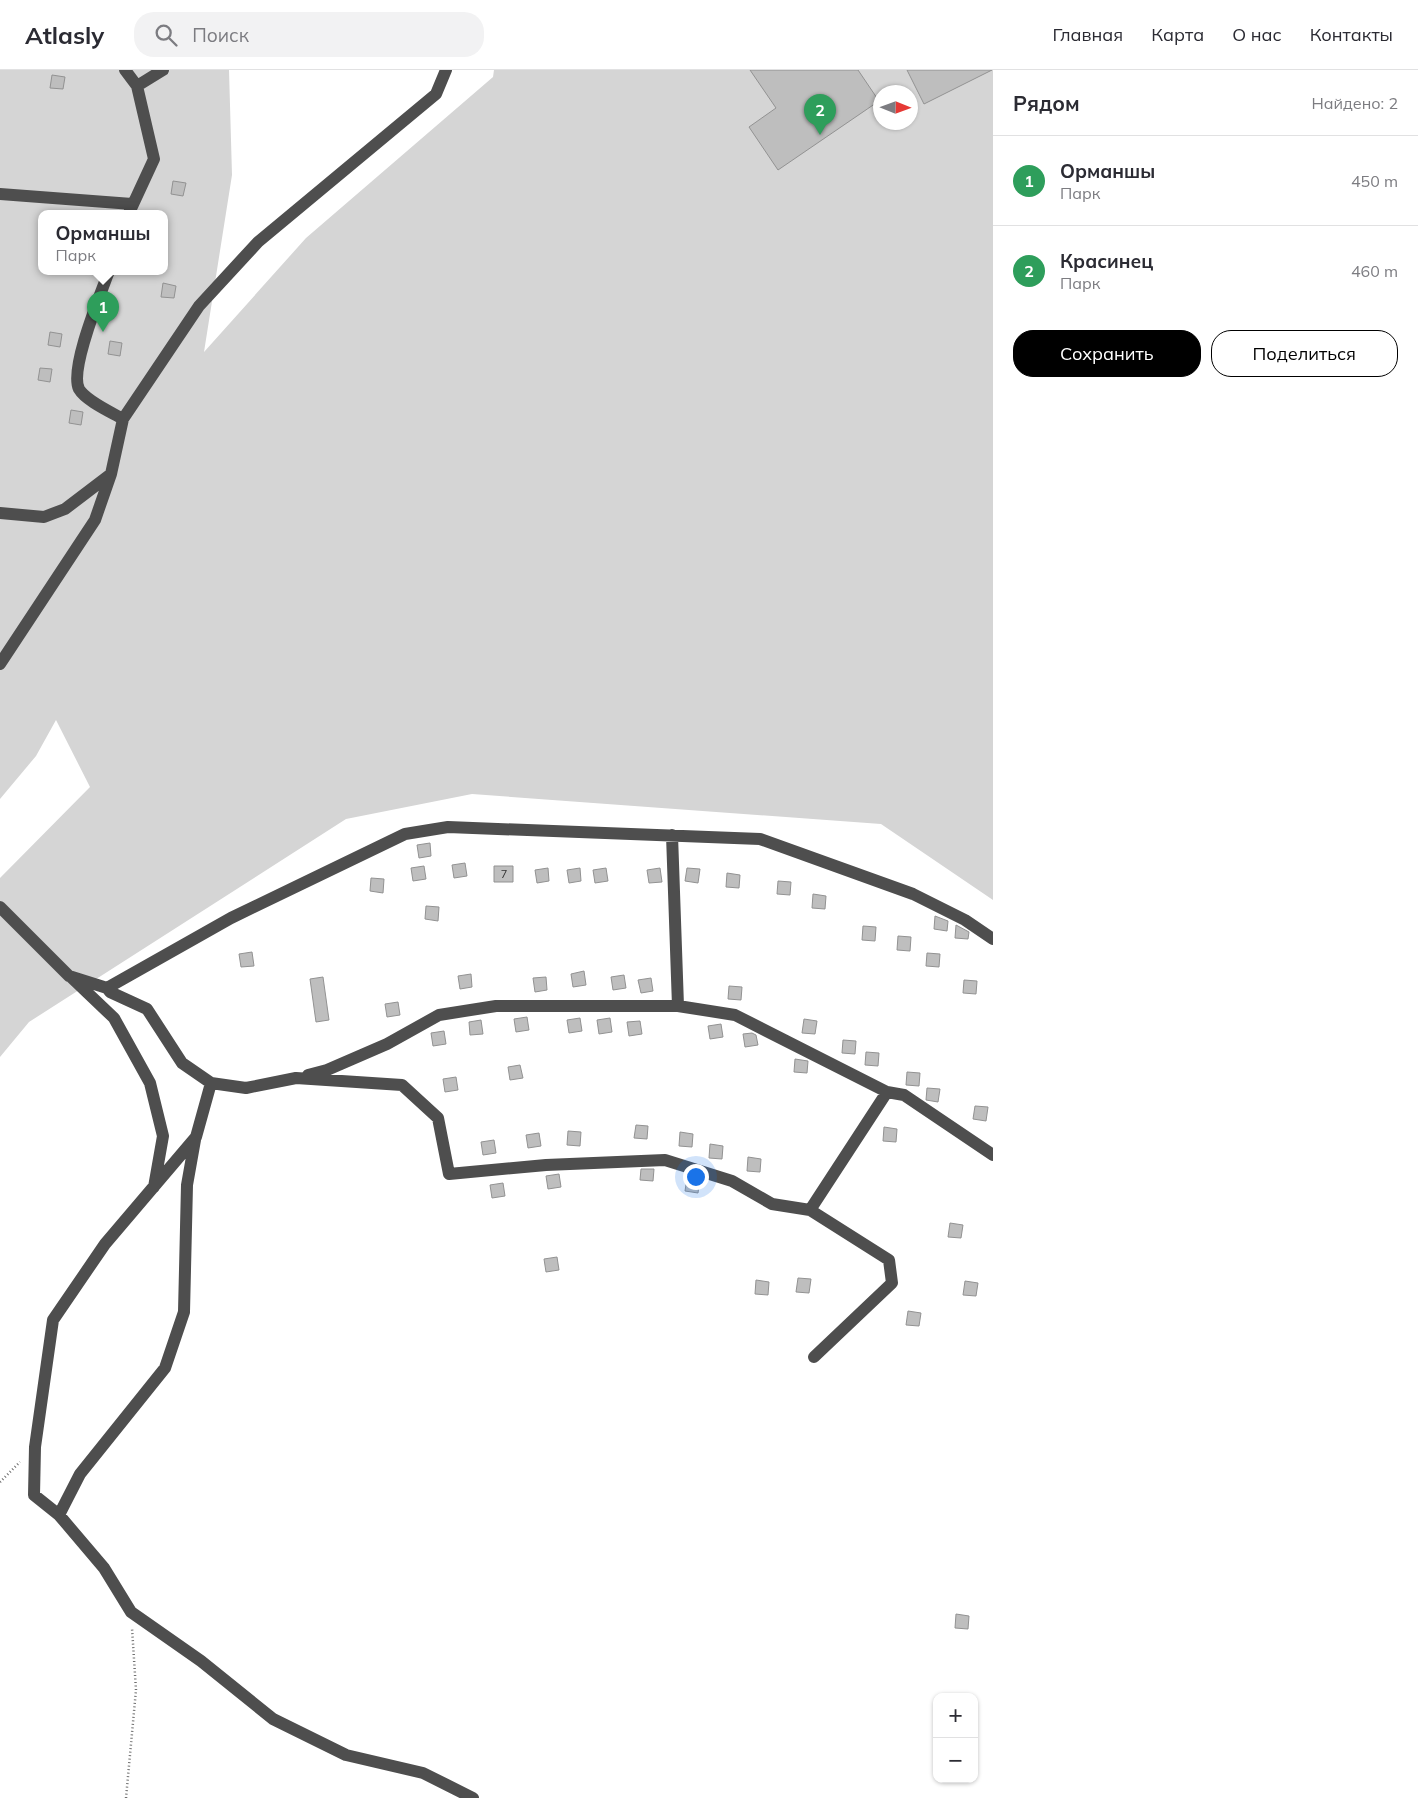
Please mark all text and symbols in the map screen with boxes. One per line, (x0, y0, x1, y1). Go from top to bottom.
search box (134, 12, 484, 57)
text: Atlasly (25, 20, 104, 50)
icon: search (152, 21, 180, 49)
text: Поиск (192, 23, 249, 47)
text: Главная (1053, 23, 1123, 46)
text: Карта (1151, 23, 1204, 46)
text: О нас (1232, 23, 1282, 46)
text: Контакты (1310, 23, 1393, 46)
north arrow (873, 85, 918, 130)
text: Рядом (1013, 90, 1080, 116)
text: Найдено: 2 (1312, 93, 1398, 113)
pin: 2 (804, 94, 836, 135)
text: Орманшы (1060, 159, 1155, 183)
text: 1 (1024, 171, 1034, 191)
text: 450 m (1351, 171, 1398, 191)
text: Парк (1060, 183, 1100, 203)
popup (38, 210, 168, 275)
text: Орманшы (55, 221, 151, 245)
text: Парк (55, 245, 96, 265)
text: Красинец (1060, 249, 1153, 273)
text: 2 (1024, 261, 1034, 281)
text: 460 m (1351, 261, 1398, 281)
text: Парк (1060, 273, 1100, 293)
pin: 1 (87, 291, 119, 332)
button: Сохранить (1013, 330, 1201, 377)
button: Поделиться (1211, 330, 1398, 377)
house number: 7 (501, 867, 507, 881)
your location (683, 1164, 709, 1190)
map controls (933, 1693, 978, 1783)
button: + (933, 1693, 978, 1738)
button: − (933, 1738, 978, 1783)

